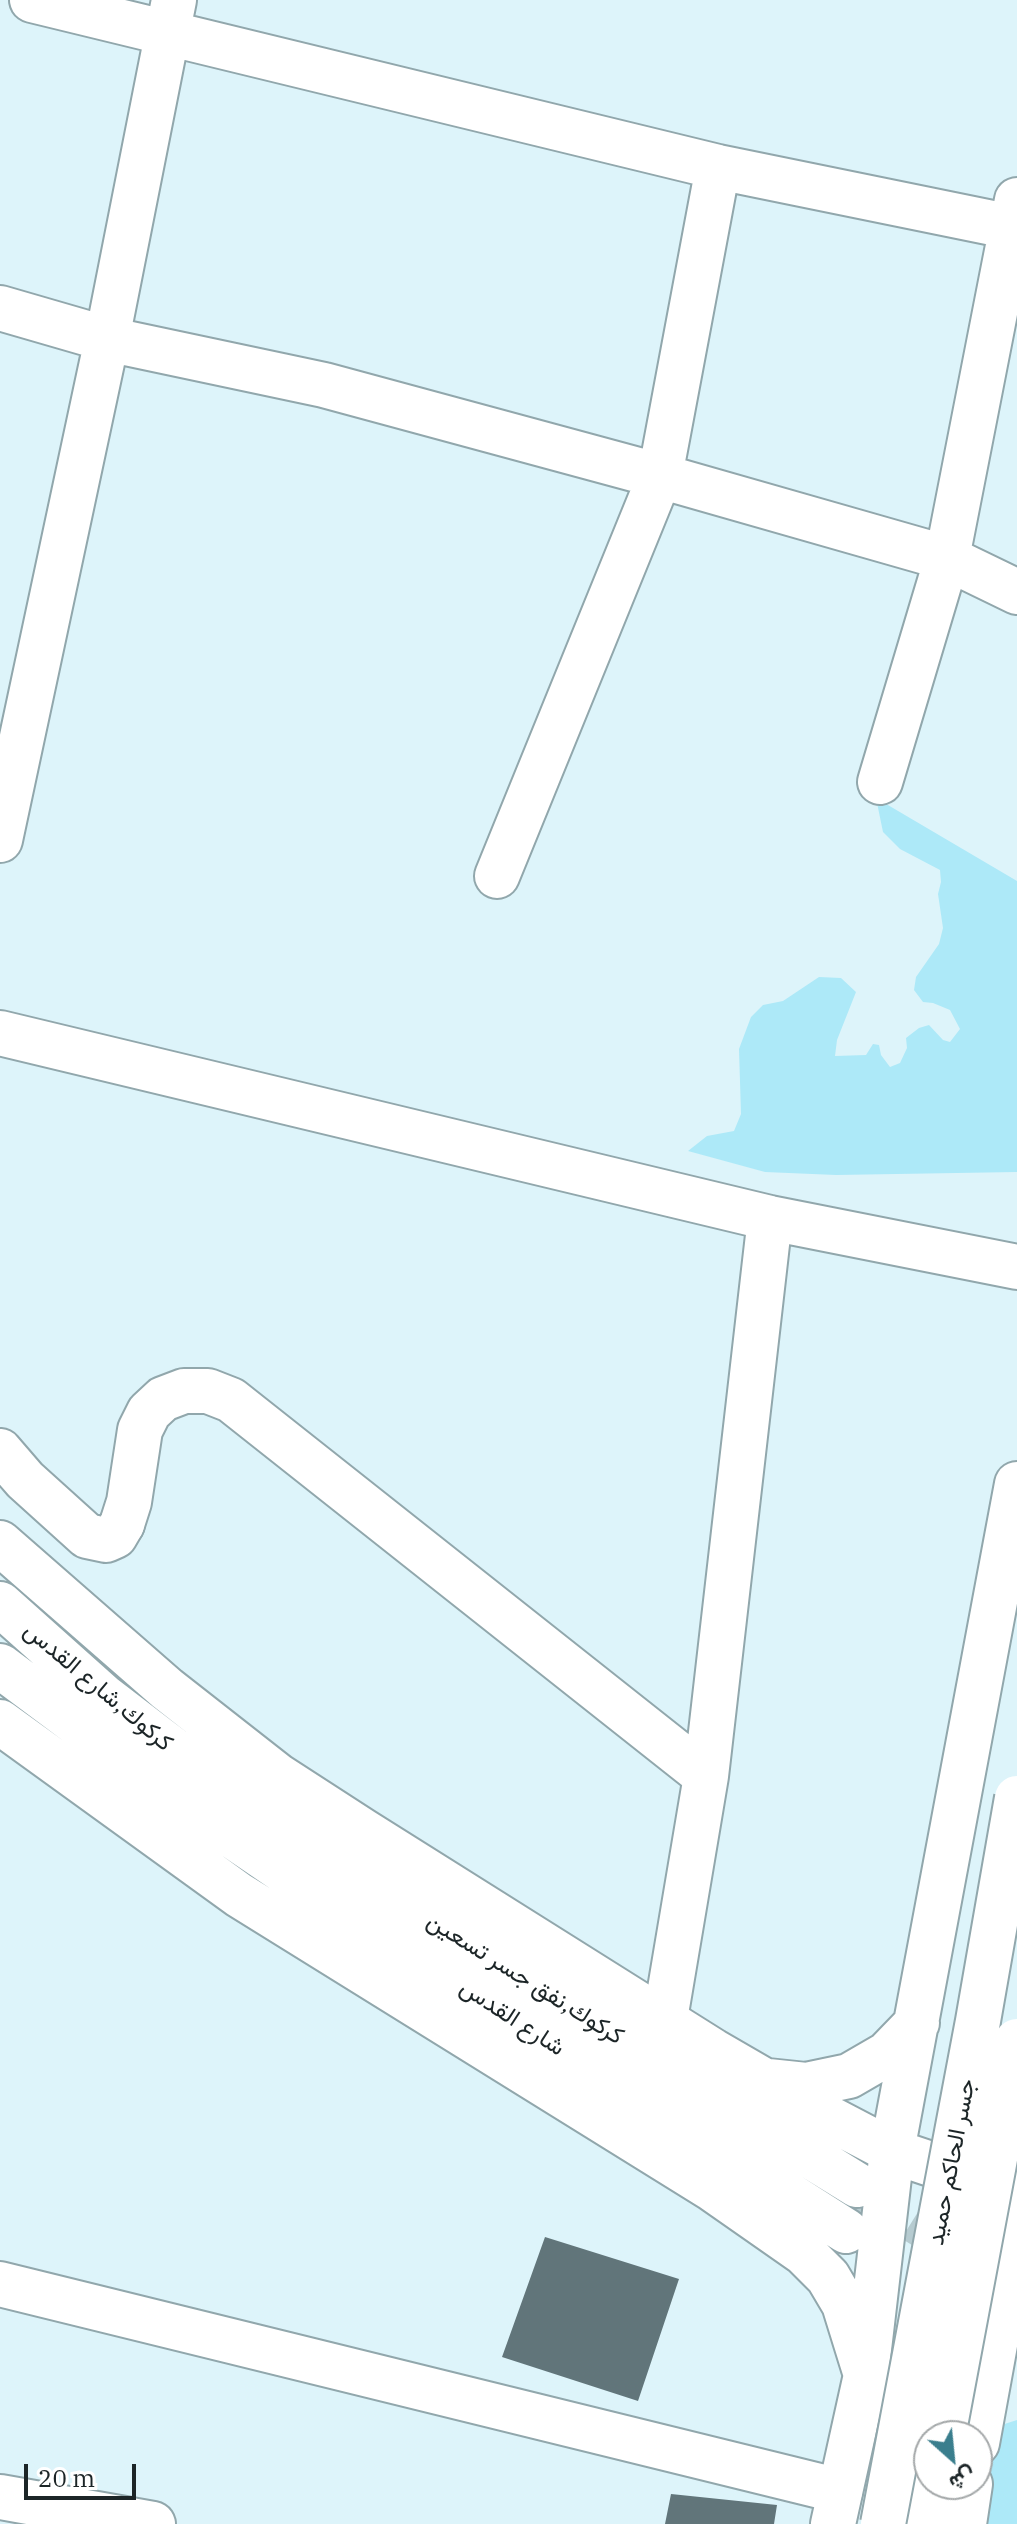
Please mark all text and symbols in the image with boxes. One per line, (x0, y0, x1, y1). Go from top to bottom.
street label: كركوك,شارع القدس (18, 1616, 178, 1758)
street label: كركوك,نفق جسر تسعين (421, 1907, 629, 2051)
street label: شارع القدس (454, 1973, 570, 2063)
street label: جسر الحاكم حميد (922, 2076, 982, 2248)
north arrow (913, 2420, 993, 2500)
scale bar (28, 2448, 140, 2498)
text: ش (945, 2461, 982, 2499)
text: 20 m (38, 2462, 95, 2494)

